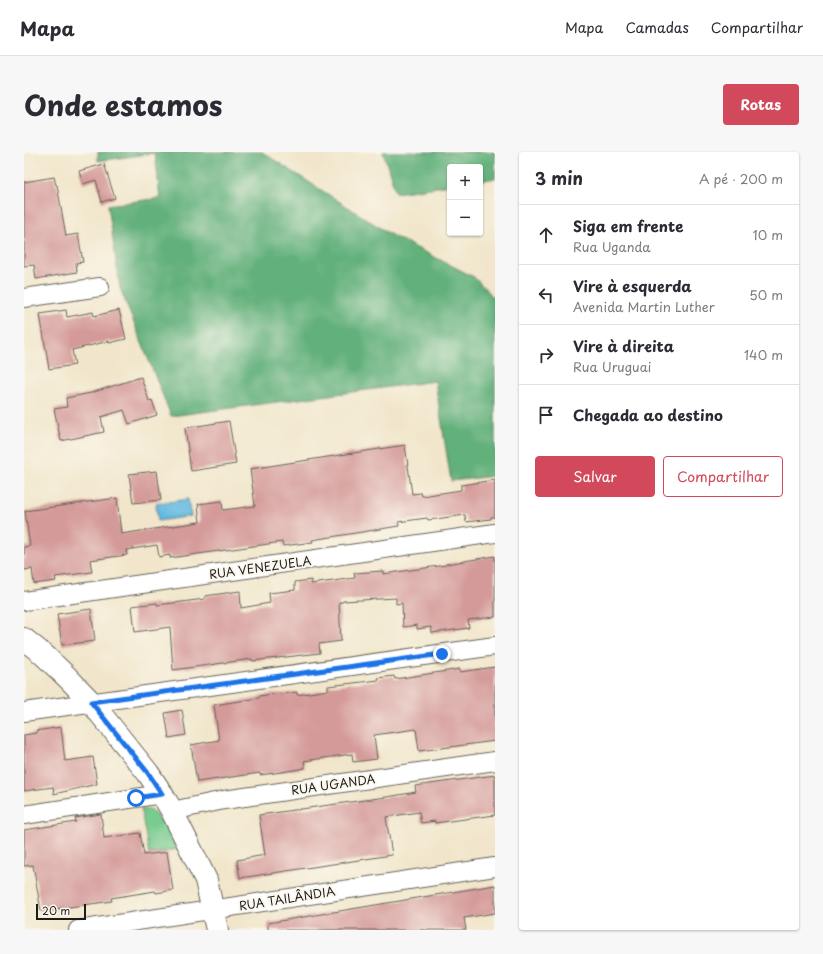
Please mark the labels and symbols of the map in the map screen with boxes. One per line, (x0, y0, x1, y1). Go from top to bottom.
street label: RUA VENEZUELA (208, 551, 312, 583)
route end (433, 645, 451, 663)
street label: RUA UGANDA (290, 769, 377, 799)
route start (127, 789, 145, 807)
street label: RUA TAILÂNDIA (237, 881, 337, 915)
scale bar (36, 902, 86, 921)

